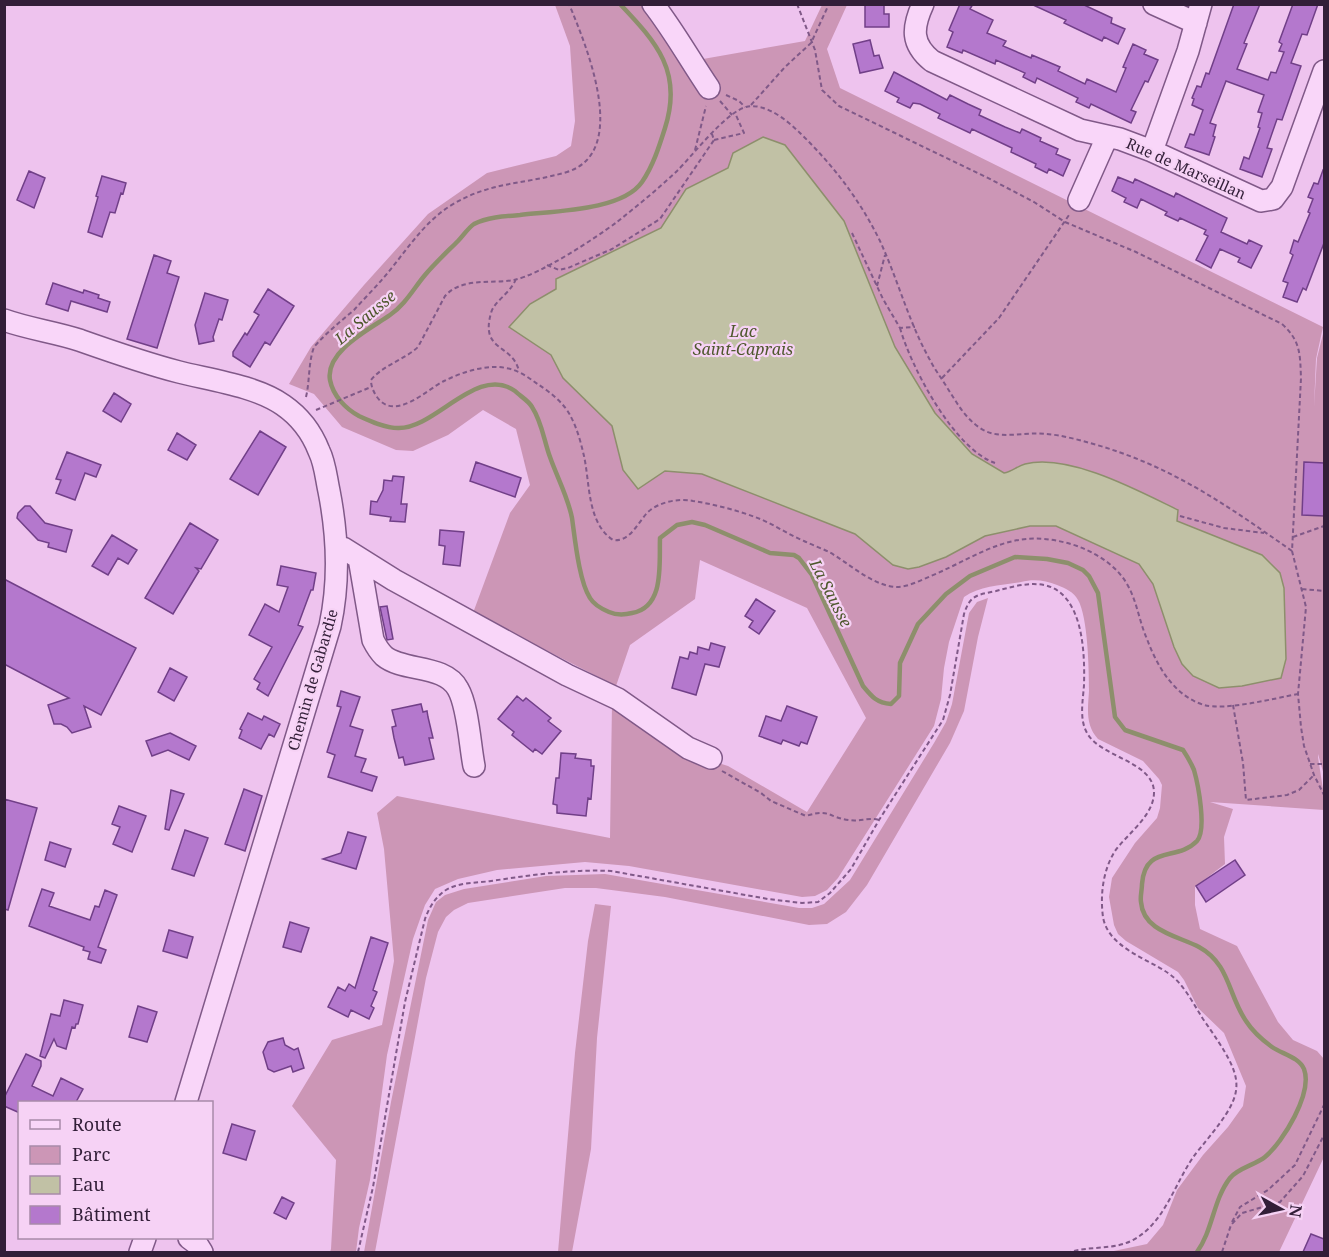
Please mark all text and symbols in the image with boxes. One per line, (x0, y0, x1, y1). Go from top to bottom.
street label: Rue de Marseillan (1123, 133, 1250, 204)
water label: La Sausse (329, 285, 400, 350)
water label: Lac Saint-Caprais (693, 320, 793, 360)
water label: La Sausse (804, 554, 858, 631)
street label: Chemin de Gabardie (282, 607, 342, 753)
legend (18, 1101, 213, 1239)
text: Route (72, 1112, 122, 1136)
text: Parc (72, 1142, 110, 1166)
text: Eau (72, 1172, 105, 1196)
north arrow (1251, 1179, 1311, 1239)
text: Bâtiment (72, 1202, 151, 1226)
text: N (1284, 1203, 1308, 1219)

